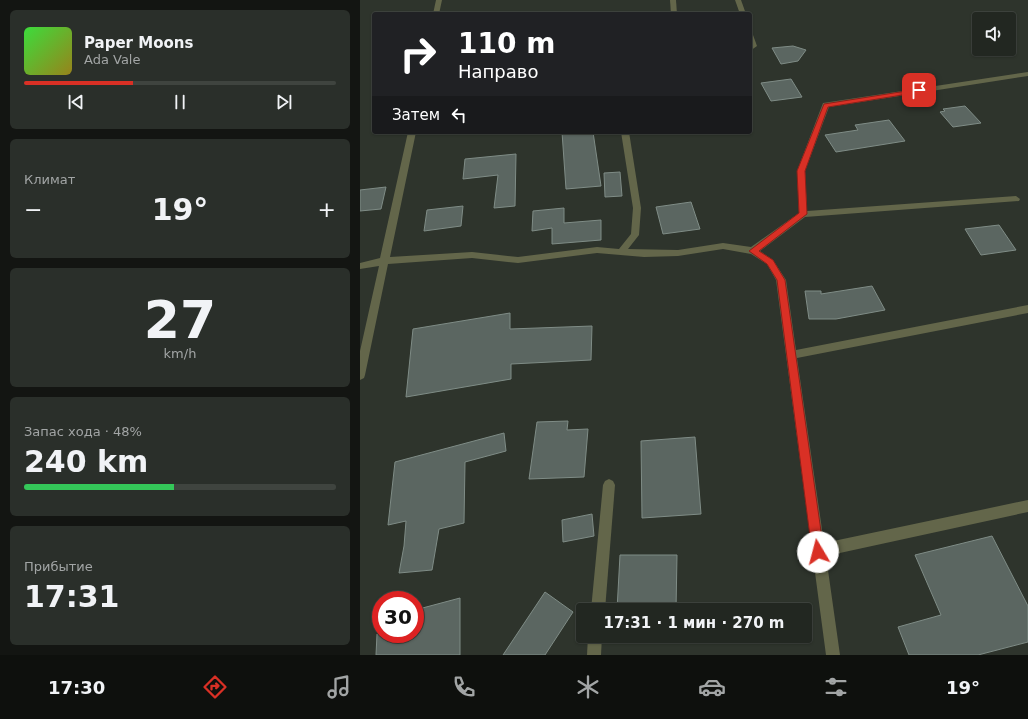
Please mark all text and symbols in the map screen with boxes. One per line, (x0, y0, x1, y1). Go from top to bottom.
map controls (972, 12, 1016, 56)
button: sound (972, 12, 1016, 56)
text: 110 m (458, 27, 555, 60)
icon: right (392, 28, 444, 80)
text: Paper Moons (84, 34, 193, 52)
text: Ada Vale (84, 52, 140, 67)
text: Направо (458, 61, 538, 82)
pin (902, 73, 936, 107)
icon: arrive (908, 79, 930, 101)
icon: previous (65, 91, 87, 113)
icon: pause (169, 91, 191, 113)
icon: next (273, 91, 295, 113)
icon: left (448, 104, 470, 126)
text: Затем (392, 106, 440, 124)
text: Климат (24, 172, 75, 187)
text: 19° (152, 192, 208, 227)
text: − (24, 197, 42, 222)
text: + (318, 197, 336, 222)
text: 27 (144, 290, 216, 350)
text: km/h (164, 346, 196, 361)
text: Запас хода · 48% (24, 424, 142, 439)
text: 240 km (24, 444, 148, 479)
position arrow (797, 531, 839, 573)
text: Прибытие (24, 559, 93, 574)
text: 17:31 (24, 579, 120, 614)
speed limit sign: 30 (372, 591, 424, 643)
text: 17:31 · 1 мин · 270 m (604, 614, 785, 632)
icon: directions (201, 673, 229, 701)
icon: music (325, 673, 353, 701)
icon: phone (450, 673, 478, 701)
icon: climate (574, 673, 602, 701)
icon: car (698, 673, 726, 701)
icon: filters (822, 673, 850, 701)
text: 17:30 (48, 677, 105, 698)
text: 19° (946, 677, 980, 698)

